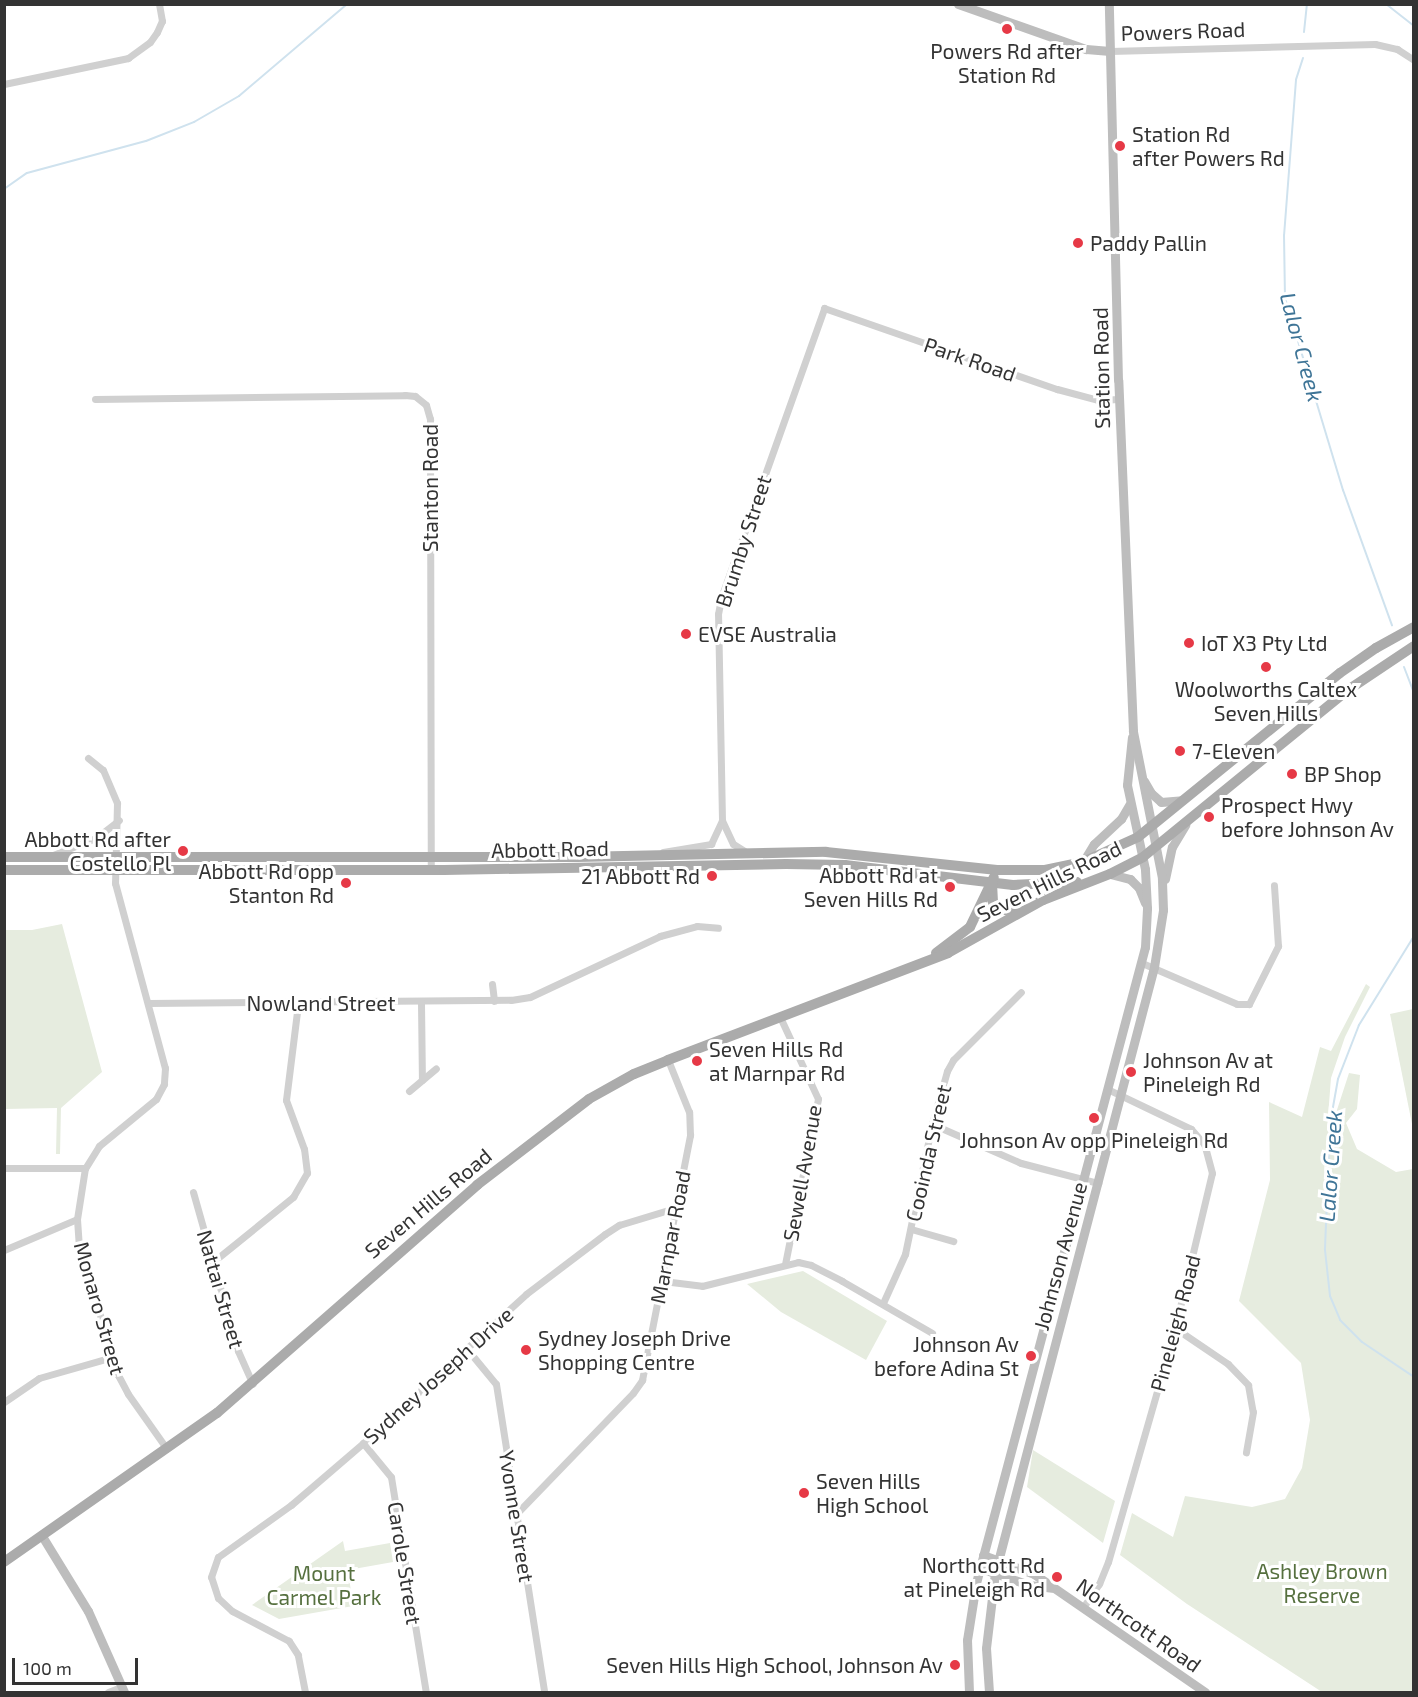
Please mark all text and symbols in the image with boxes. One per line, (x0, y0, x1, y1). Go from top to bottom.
street label: Powers Road (1120, 16, 1246, 46)
marker: Powers Rd after Station Rd (1000, 22, 1014, 36)
place label: Powers Rd after Station Rd (930, 38, 1084, 88)
place label: Station Rd after Powers Rd (1132, 121, 1285, 171)
marker: Station Rd after Powers Rd (1113, 139, 1127, 153)
place label: Paddy Pallin (1090, 230, 1207, 256)
marker: Paddy Pallin (1071, 236, 1085, 250)
water label: Lalor Creek (1275, 289, 1329, 405)
street label: Station Road (1087, 307, 1115, 429)
street label: Park Road (921, 331, 1019, 387)
street label: Stanton Road (417, 424, 443, 552)
street label: Brumby Street (710, 472, 776, 610)
place label: EVSE Australia (698, 621, 837, 647)
marker: EVSE Australia (679, 627, 693, 641)
place label: IoT X3 Pty Ltd (1201, 630, 1329, 656)
marker: IoT X3 Pty Ltd (1182, 636, 1196, 650)
marker: Woolworths Caltex Seven Hills (1259, 660, 1273, 674)
place label: Woolworths Caltex Seven Hills (1175, 676, 1357, 726)
place label: 7-Eleven (1192, 738, 1275, 764)
marker: 7-Eleven (1173, 744, 1187, 758)
place label: BP Shop (1304, 761, 1382, 787)
marker: BP Shop (1285, 767, 1299, 781)
place label: Prospect Hwy before Johnson Av (1221, 792, 1395, 842)
marker: Prospect Hwy before Johnson Av (1202, 810, 1216, 824)
place label: Abbott Rd after Costello Pl (25, 826, 171, 876)
street label: Abbott Road (491, 835, 609, 863)
street label: Seven Hills Road (973, 835, 1125, 927)
marker: Abbott Rd after Costello Pl (176, 844, 190, 858)
place label: Abbott Rd opp Stanton Rd (198, 858, 334, 908)
place label: Abbott Rd at Seven Hills Rd (804, 862, 938, 912)
place label: 21 Abbott Rd (581, 863, 700, 889)
marker: 21 Abbott Rd (705, 869, 719, 883)
marker: Abbott Rd opp Stanton Rd (339, 876, 353, 890)
marker: Abbott Rd at Seven Hills Rd (943, 880, 957, 894)
street label: Nowland Street (246, 990, 396, 1016)
place label: Seven Hills Rd at Marnpar Rd (709, 1036, 846, 1086)
place label: Johnson Av at Pineleigh Rd (1143, 1047, 1274, 1097)
marker: Seven Hills Rd at Marnpar Rd (690, 1054, 704, 1068)
marker: Johnson Av at Pineleigh Rd (1124, 1065, 1138, 1079)
street label: Cooinda Street (900, 1082, 956, 1224)
street label: Sewell Avenue (778, 1102, 826, 1244)
water label: Lalor Creek (1313, 1109, 1347, 1223)
marker: Johnson Av opp Pineleigh Rd (1087, 1111, 1101, 1125)
place label: Johnson Av opp Pineleigh Rd (959, 1127, 1229, 1153)
street label: Seven Hills Road (360, 1143, 496, 1263)
street label: Marnpar Road (645, 1168, 695, 1306)
street label: Johnson Avenue (1028, 1179, 1092, 1333)
street label: Nattai Street (192, 1227, 250, 1351)
street label: Monaro Street (69, 1239, 131, 1377)
street label: Pineleigh Road (1145, 1252, 1205, 1394)
street label: Sydney Joseph Drive (358, 1301, 518, 1449)
place label: Sydney Joseph Drive Shopping Centre (538, 1325, 732, 1375)
place label: Johnson Av before Adina St (874, 1331, 1019, 1381)
marker: Sydney Joseph Drive Shopping Centre (519, 1343, 533, 1357)
marker: Johnson Av before Adina St (1024, 1349, 1038, 1363)
street label: Yvonne Street (494, 1448, 540, 1584)
place label: Seven Hills High School (816, 1468, 928, 1518)
marker: Seven Hills High School (797, 1486, 811, 1500)
street label: Carole Street (383, 1500, 427, 1626)
place label: Northcott Rd at Pineleigh Rd (903, 1552, 1045, 1602)
park label: Ashley Brown Reserve (1256, 1558, 1388, 1608)
park label: Mount Carmel Park (266, 1560, 382, 1610)
marker: Northcott Rd at Pineleigh Rd (1050, 1570, 1064, 1584)
street label: Northcott Road (1072, 1573, 1206, 1677)
scale bar (15, 1646, 141, 1684)
place label: Seven Hills High School, Johnson Av (605, 1652, 943, 1678)
text: 100 m (23, 1657, 72, 1679)
marker: Seven Hills High School, Johnson Av (948, 1658, 962, 1672)

